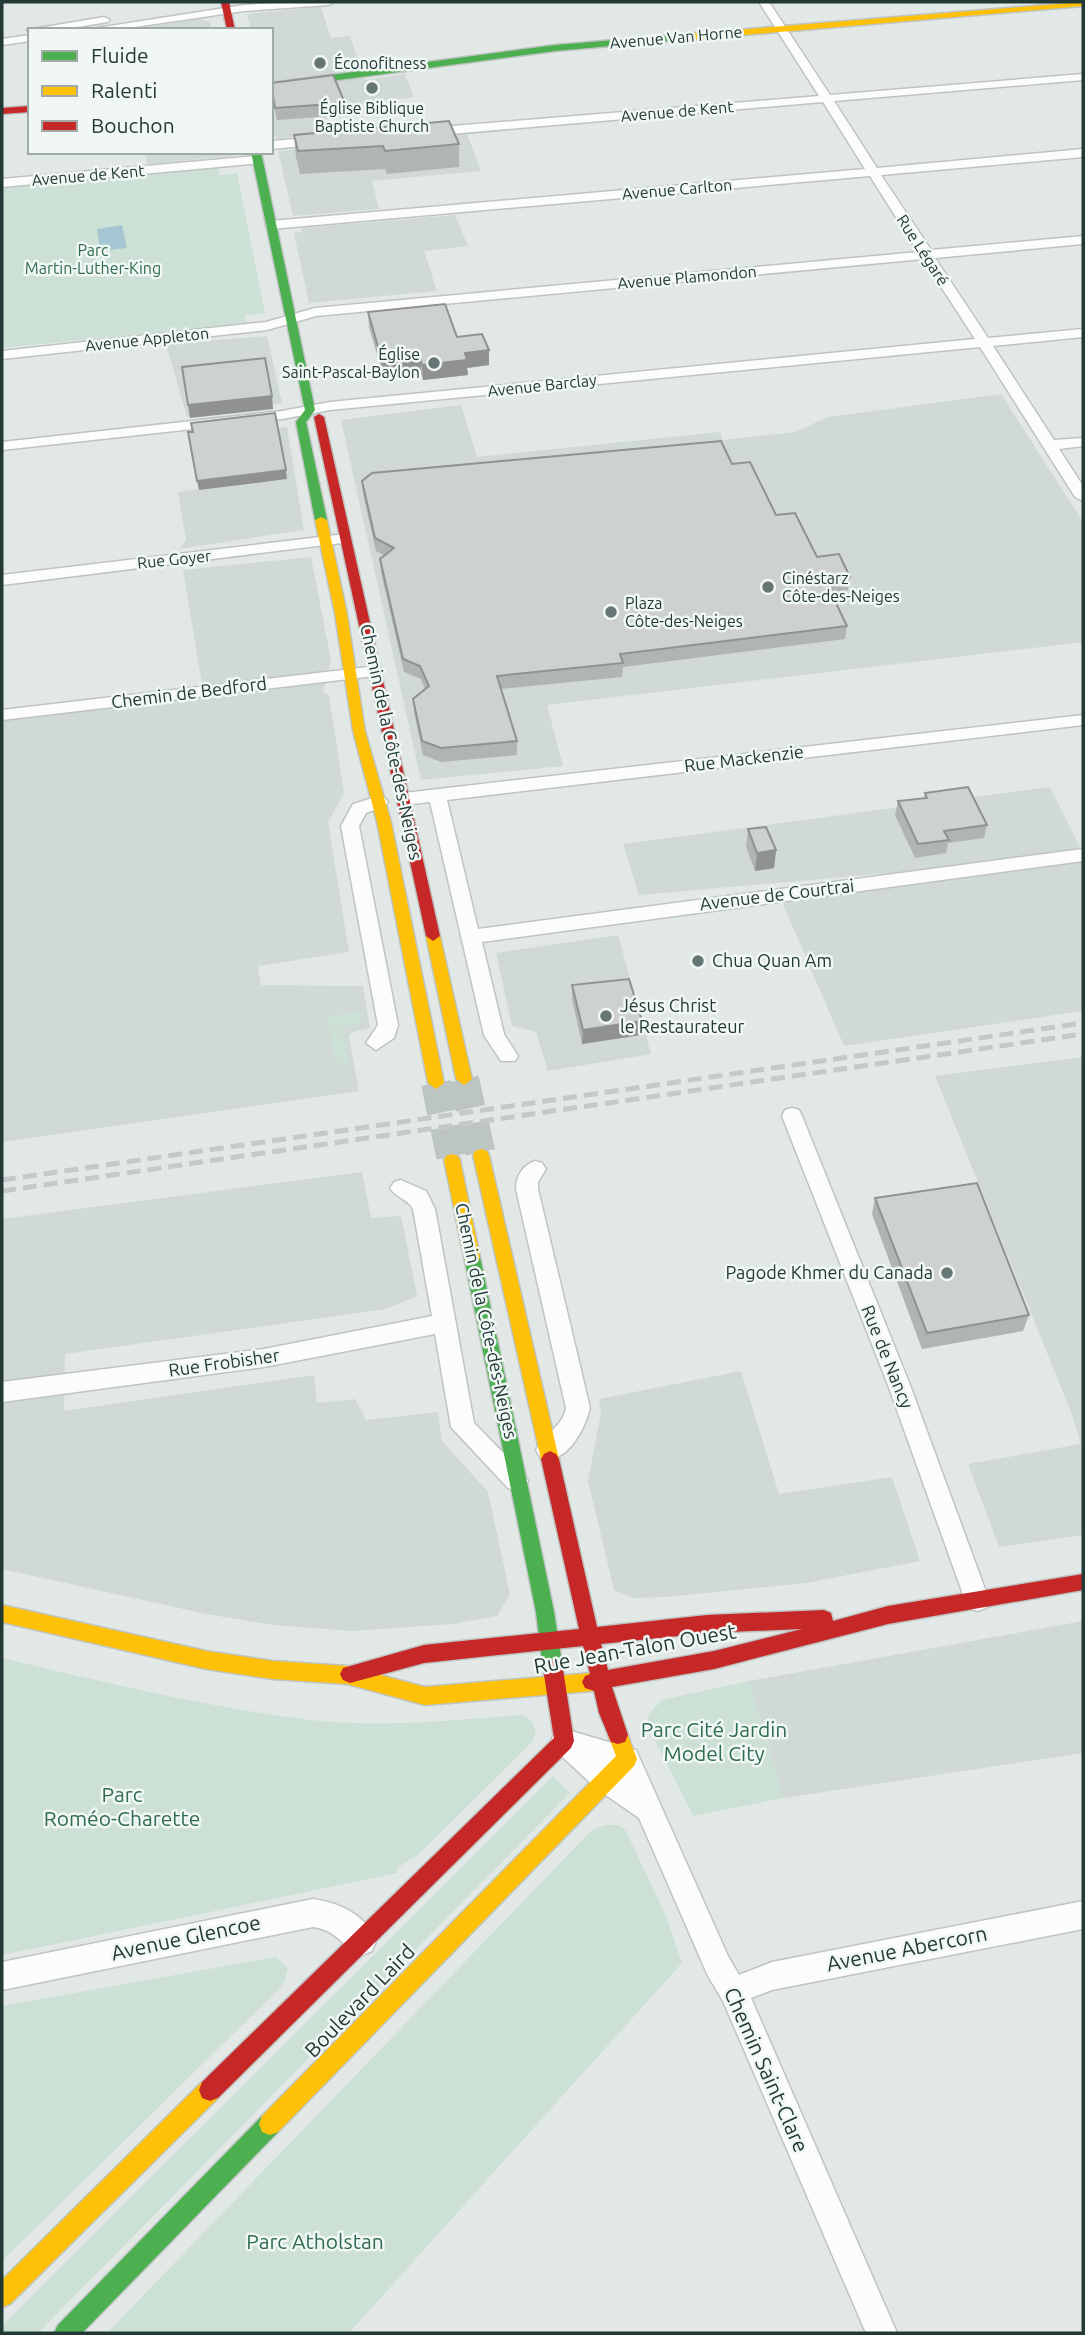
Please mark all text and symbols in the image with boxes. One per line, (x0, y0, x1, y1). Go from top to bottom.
street label: Avenue Van Horne (609, 22, 743, 52)
legend (28, 28, 273, 154)
text: Fluide (91, 43, 149, 67)
place label: Éconofitness (334, 52, 426, 72)
marker: Éconofitness (312, 55, 328, 71)
text: Ralenti (91, 78, 157, 102)
marker: Église Biblique Baptiste Church (364, 80, 380, 96)
place label: Église Biblique Baptiste Church (315, 97, 429, 135)
street label: Avenue de Kent (620, 97, 735, 125)
text: Bouchon (91, 113, 175, 137)
street label: Avenue de Kent (31, 161, 146, 189)
street label: Avenue Carlton (621, 175, 733, 203)
street label: Rue Légaré (893, 211, 953, 289)
park label: Parc Martin-Luther-King (25, 241, 161, 277)
street label: Avenue Plamondon (617, 262, 757, 292)
street label: Avenue Appleton (84, 324, 210, 354)
place label: Église Saint-Pascal-Baylon (282, 343, 420, 381)
marker: Église Saint-Pascal-Baylon (426, 355, 442, 371)
street label: Avenue Barclay (487, 370, 598, 400)
street label: Rue Goyer (136, 546, 212, 572)
place label: Cinéstarz Côte-des-Neiges (782, 569, 900, 605)
marker: Cinéstarz Côte-des-Neiges (760, 579, 776, 595)
place label: Plaza Côte-des-Neiges (625, 594, 743, 630)
marker: Plaza Côte-des-Neiges (603, 604, 619, 620)
street label: Chemin de la Côte-des-Neiges (357, 622, 427, 862)
street label: Chemin de Bedford (110, 673, 268, 711)
street label: Rue Mackenzie (683, 741, 805, 775)
street label: Avenue de Courtrai (698, 875, 855, 913)
place label: Chua Quan Am (712, 950, 832, 971)
marker: Chua Quan Am (690, 953, 706, 969)
place label: Jésus Christ le Restaurateur (620, 995, 745, 1036)
marker: Jésus Christ le Restaurateur (598, 1008, 614, 1024)
street label: Chemin de la Côte-des-Neiges (452, 1201, 522, 1441)
place label: Pagode Khmer du Canada (725, 1262, 933, 1282)
marker: Pagode Khmer du Canada (939, 1265, 955, 1281)
street label: Rue de Nancy (858, 1302, 918, 1412)
street label: Rue Frobisher (167, 1344, 281, 1380)
street label: Rue Jean-Talon Ouest (532, 1618, 738, 1678)
park label: Parc Cité Jardin Model City (641, 1717, 787, 1765)
park label: Parc Roméo-Charette (44, 1782, 200, 1830)
street label: Avenue Glencoe (109, 1909, 263, 1965)
street label: Avenue Abercorn (825, 1921, 989, 1975)
street label: Boulevard Laird (299, 1939, 419, 2062)
street label: Chemin Saint-Clare (720, 1983, 814, 2156)
park label: Parc Atholstan (246, 2229, 384, 2253)

